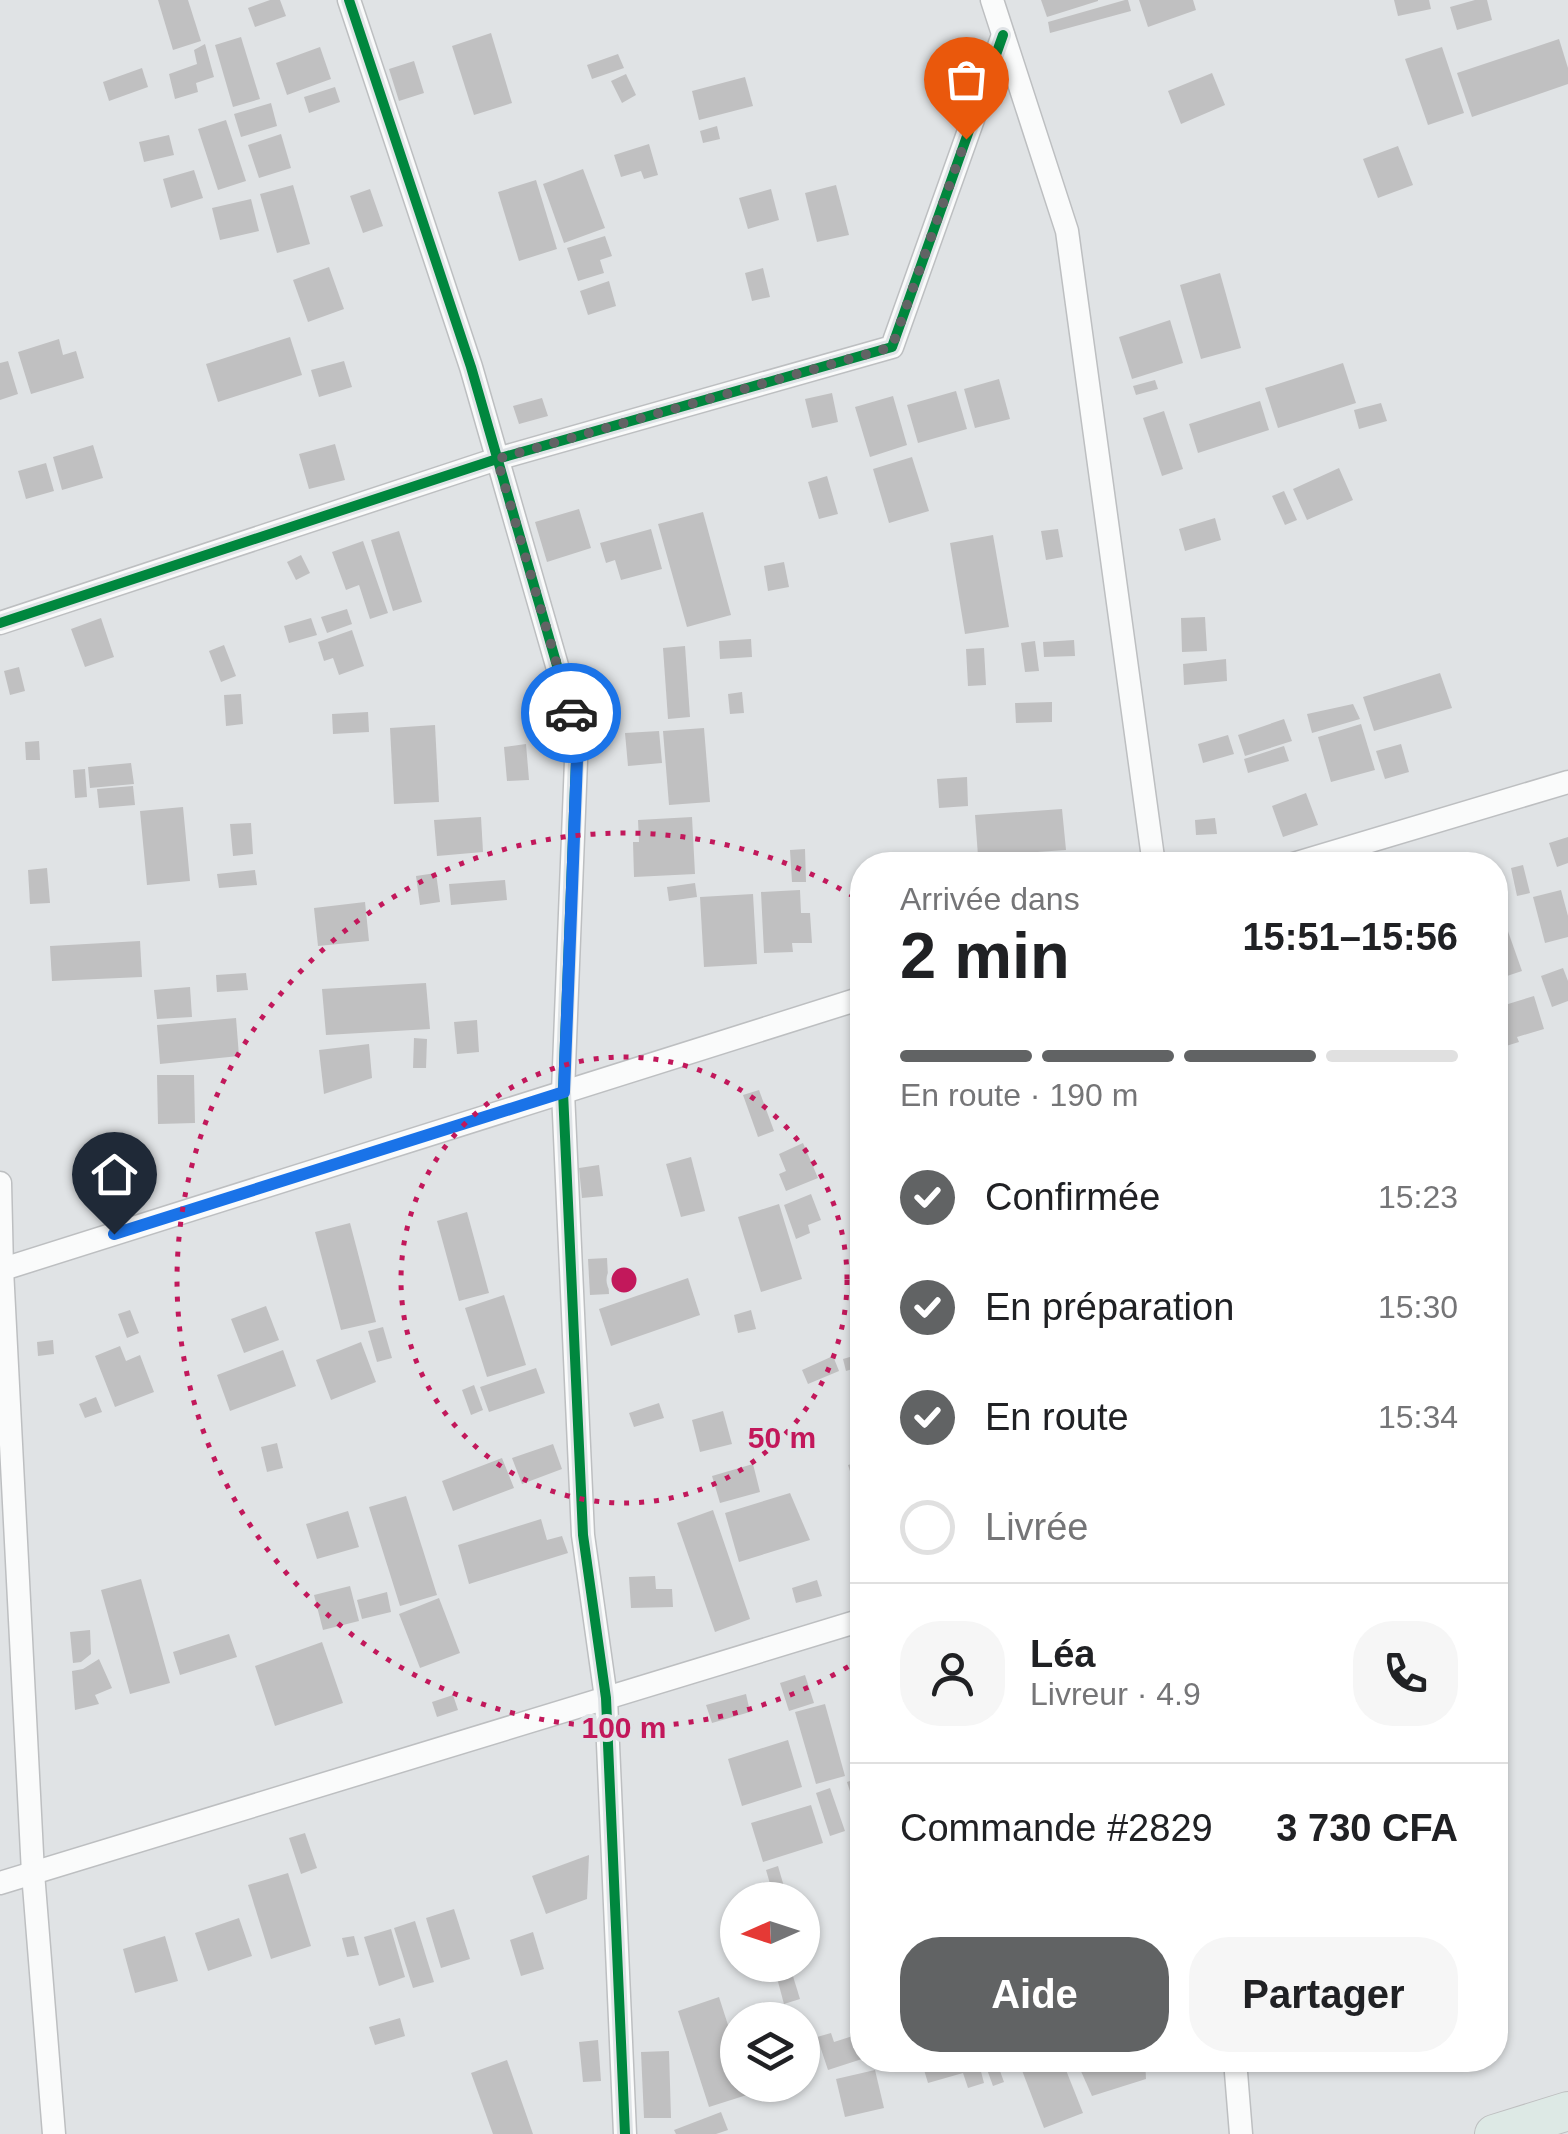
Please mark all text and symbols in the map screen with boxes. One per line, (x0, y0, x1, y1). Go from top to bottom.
pin (924, 37, 1009, 140)
icon: bag (939, 52, 994, 107)
courier (521, 663, 621, 763)
icon: car (544, 686, 599, 741)
text: Arrivée dans (900, 881, 1080, 917)
text: 15:51–15:56 (1242, 916, 1458, 958)
text: 2 min (900, 919, 1070, 992)
text: En route · 190 m (900, 1077, 1138, 1113)
pin (72, 1132, 157, 1235)
icon: home (87, 1147, 142, 1202)
icon: check (900, 1170, 955, 1225)
text: Confirmée (985, 1176, 1160, 1218)
text: 15:23 (1378, 1179, 1458, 1215)
centre of rings (606, 1262, 642, 1298)
icon: check (900, 1280, 955, 1335)
text: En préparation (985, 1286, 1234, 1328)
text: 15:30 (1378, 1289, 1458, 1325)
icon: check (900, 1390, 955, 1445)
text: En route (985, 1396, 1129, 1438)
text: 15:34 (1378, 1399, 1458, 1435)
text: 50 m (748, 1421, 816, 1454)
text: Livrée (985, 1506, 1089, 1548)
button: person (900, 1621, 1005, 1726)
button: phone (1353, 1621, 1458, 1726)
text: Léa (1030, 1633, 1095, 1675)
text: Livreur · 4.9 (1030, 1676, 1201, 1712)
text: 100 m (581, 1711, 667, 1744)
text: Commande #2829 (900, 1807, 1213, 1849)
text: 3 730 CFA (1276, 1807, 1458, 1849)
north arrow (720, 1882, 820, 1982)
map controls (720, 1882, 820, 2102)
button: Aide (900, 1937, 1169, 2052)
button: Partager (1189, 1937, 1458, 2052)
button: layers (720, 2002, 820, 2102)

